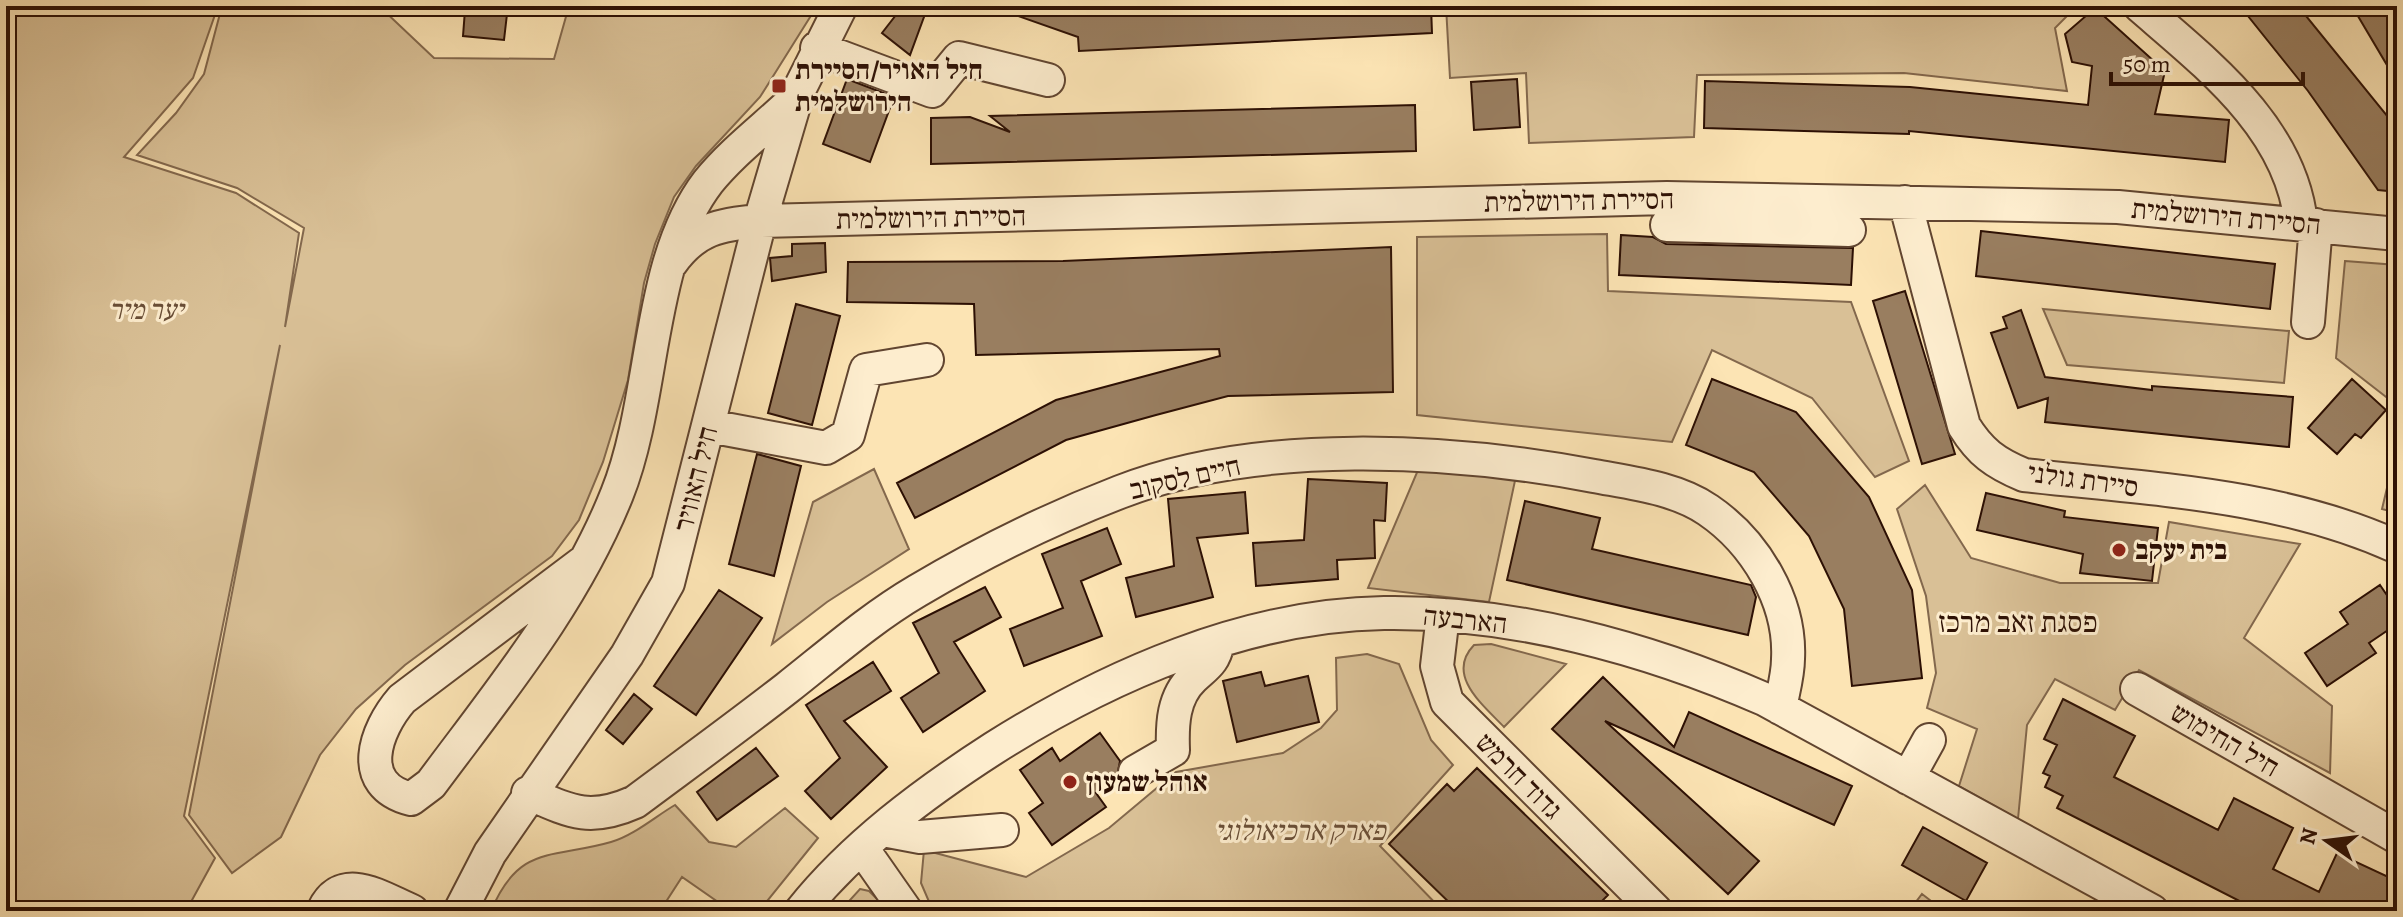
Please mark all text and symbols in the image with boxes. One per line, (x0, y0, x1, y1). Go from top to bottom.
scale bar (2111, 36, 2303, 86)
text: 50 m (2123, 48, 2171, 80)
place label: חיל האויר/הסיירת הירושלמית (795, 51, 983, 121)
marker: חיל האויר/הסיירת הירושלמית (770, 77, 788, 95)
street label: הסיירת הירושלמית (1484, 180, 1674, 222)
street label: הסיירת הירושלמית (2130, 190, 2322, 244)
street label: הסיירת הירושלמית (836, 197, 1026, 239)
park label: יער מיר (109, 291, 187, 329)
street label: חיל האוויר (665, 422, 727, 536)
street label: חיים לסקוב (1126, 447, 1244, 509)
street label: סיירת גולני (2025, 453, 2141, 507)
place label: בית יעקב (2135, 531, 2227, 569)
marker: בית יעקב (2110, 541, 2128, 559)
street label: הארבעה (1421, 597, 1509, 643)
district label: פסגת זאב מרכז (1938, 602, 2098, 642)
street label: חיל החימוש (2164, 694, 2286, 786)
street label: גדוד חרמש (1467, 724, 1571, 828)
place label: אוהל שמעון (1086, 763, 1208, 801)
marker: אוהל שמעון (1061, 773, 1079, 791)
north arrow (2287, 801, 2367, 881)
park label: פארק ארכיאולוגי (1214, 812, 1387, 850)
text: N (2292, 825, 2325, 848)

